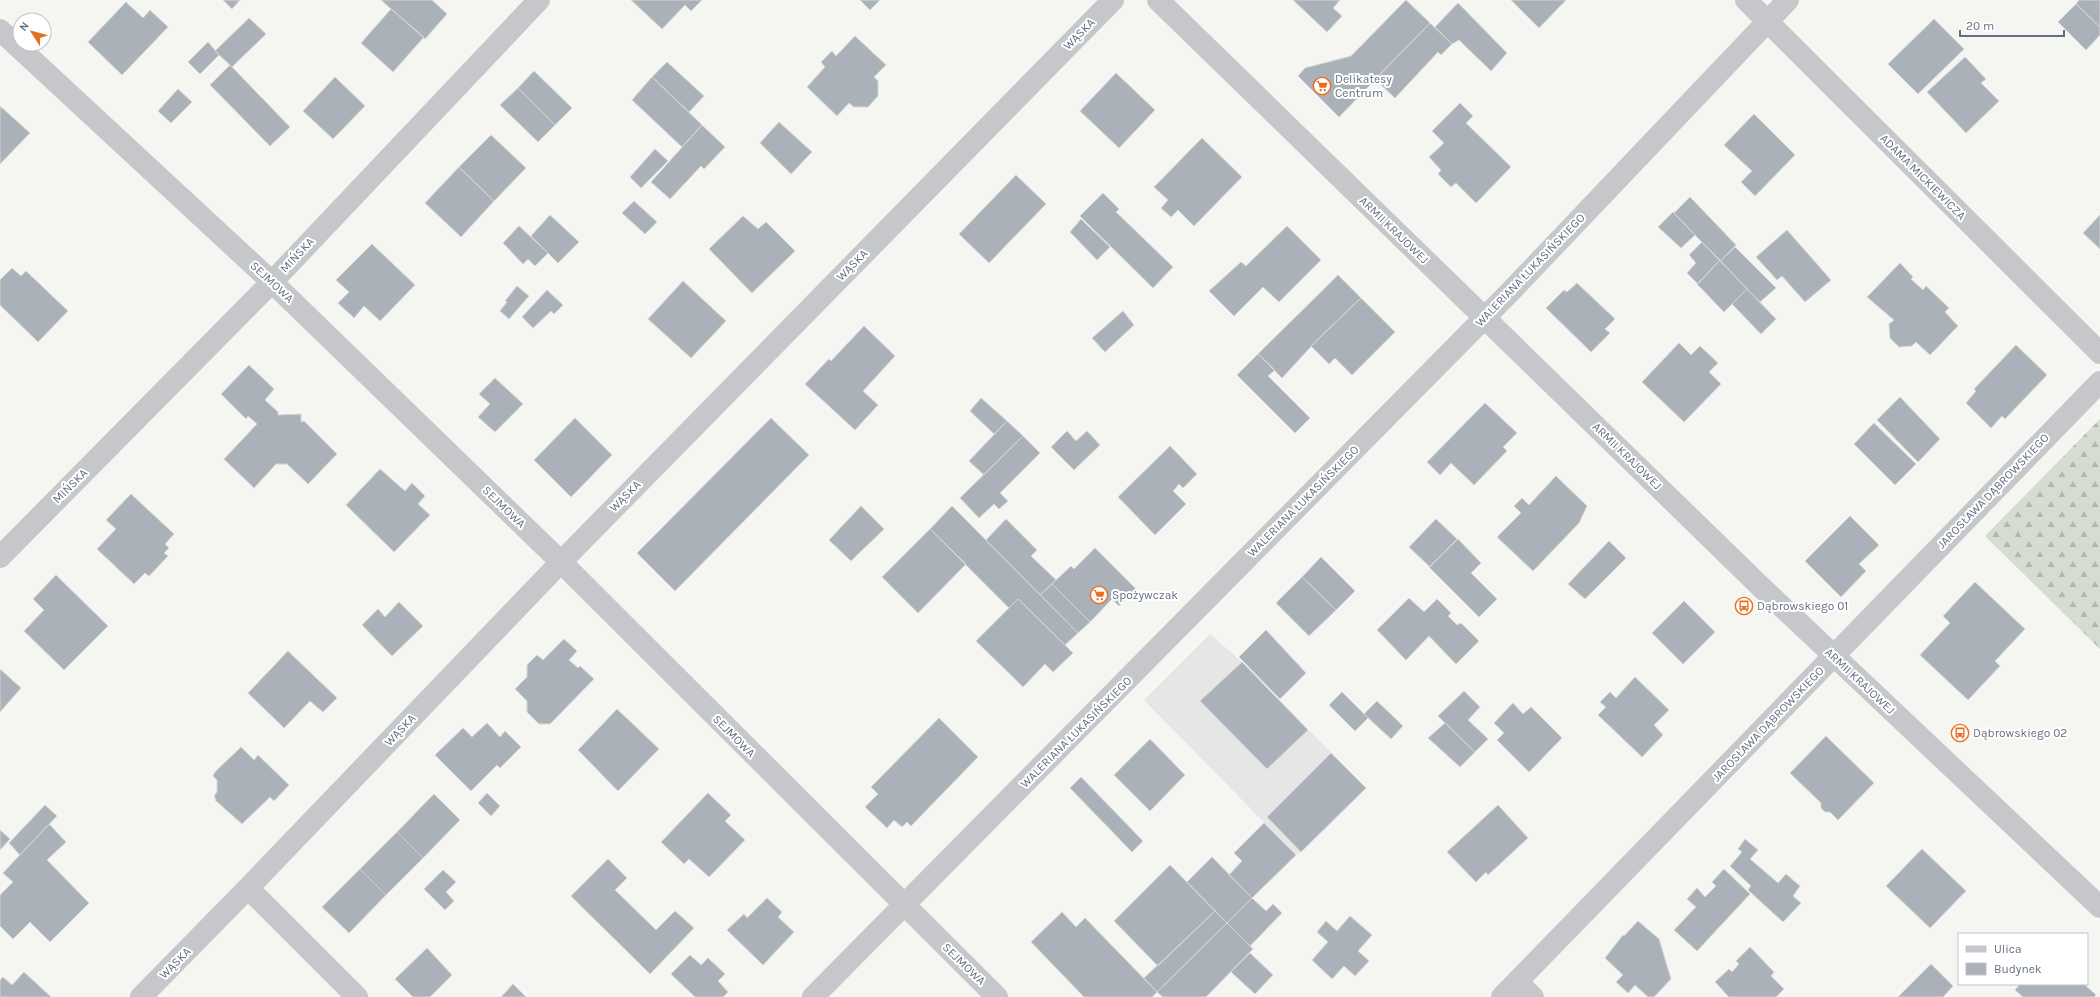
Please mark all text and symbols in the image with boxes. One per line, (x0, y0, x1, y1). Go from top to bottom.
north arrow (12, 12, 52, 52)
scale bar (1960, 12, 2064, 38)
street label: WĄSKA (1060, 15, 1098, 53)
text: N (17, 19, 32, 33)
text: 20 m (1966, 19, 1994, 33)
place label: Delikatesy Centrum (1335, 72, 1392, 100)
supermarket icon: Delikatesy Centrum (1312, 76, 1332, 96)
street label: ADAMA MICKIEWICZA (1877, 131, 1969, 223)
street label: ARMII KRAJOWEJ (1357, 194, 1431, 266)
street label: WALERIANA ŁUKASIŃSKIEGO (1472, 210, 1588, 329)
street label: MIŃSKA (276, 234, 317, 276)
street label: WĄSKA (833, 246, 871, 284)
street label: SEJMOWA (247, 258, 297, 306)
street label: ARMII KRAJOWEJ (1590, 420, 1664, 492)
street label: JAROSŁAWA DĄBROWSKIEGO (1934, 430, 2052, 551)
street label: WALERIANA ŁUKASIŃSKIEGO (1244, 442, 1362, 560)
street label: MIŃSKA (49, 465, 90, 506)
street label: WĄSKA (606, 477, 644, 515)
street label: SEJMOWA (480, 483, 528, 531)
supermarket icon: Spożywczak (1089, 585, 1109, 605)
place label: Spożywczak (1112, 588, 1178, 602)
bus stop icon: Dąbrowskiego 01 (1734, 596, 1754, 616)
place label: Dąbrowskiego 01 (1757, 599, 1848, 613)
street label: ARMII KRAJOWEJ (1822, 645, 1898, 717)
street label: JAROSŁAWA DĄBROWSKIEGO (1709, 663, 1827, 784)
street label: WALERIANA ŁUKASIŃSKIEGO (1017, 673, 1135, 791)
street label: WĄSKA (382, 711, 419, 749)
street label: SEJMOWA (710, 712, 758, 760)
bus stop icon: Dąbrowskiego 02 (1950, 723, 1970, 743)
place label: Dąbrowskiego 02 (1973, 726, 2067, 740)
legend (1958, 933, 2088, 985)
street label: SEJMOWA (940, 940, 988, 988)
text: Ulica (1994, 942, 2022, 956)
street label: WĄSKA (156, 944, 194, 982)
text: Budynek (1994, 962, 2042, 976)

